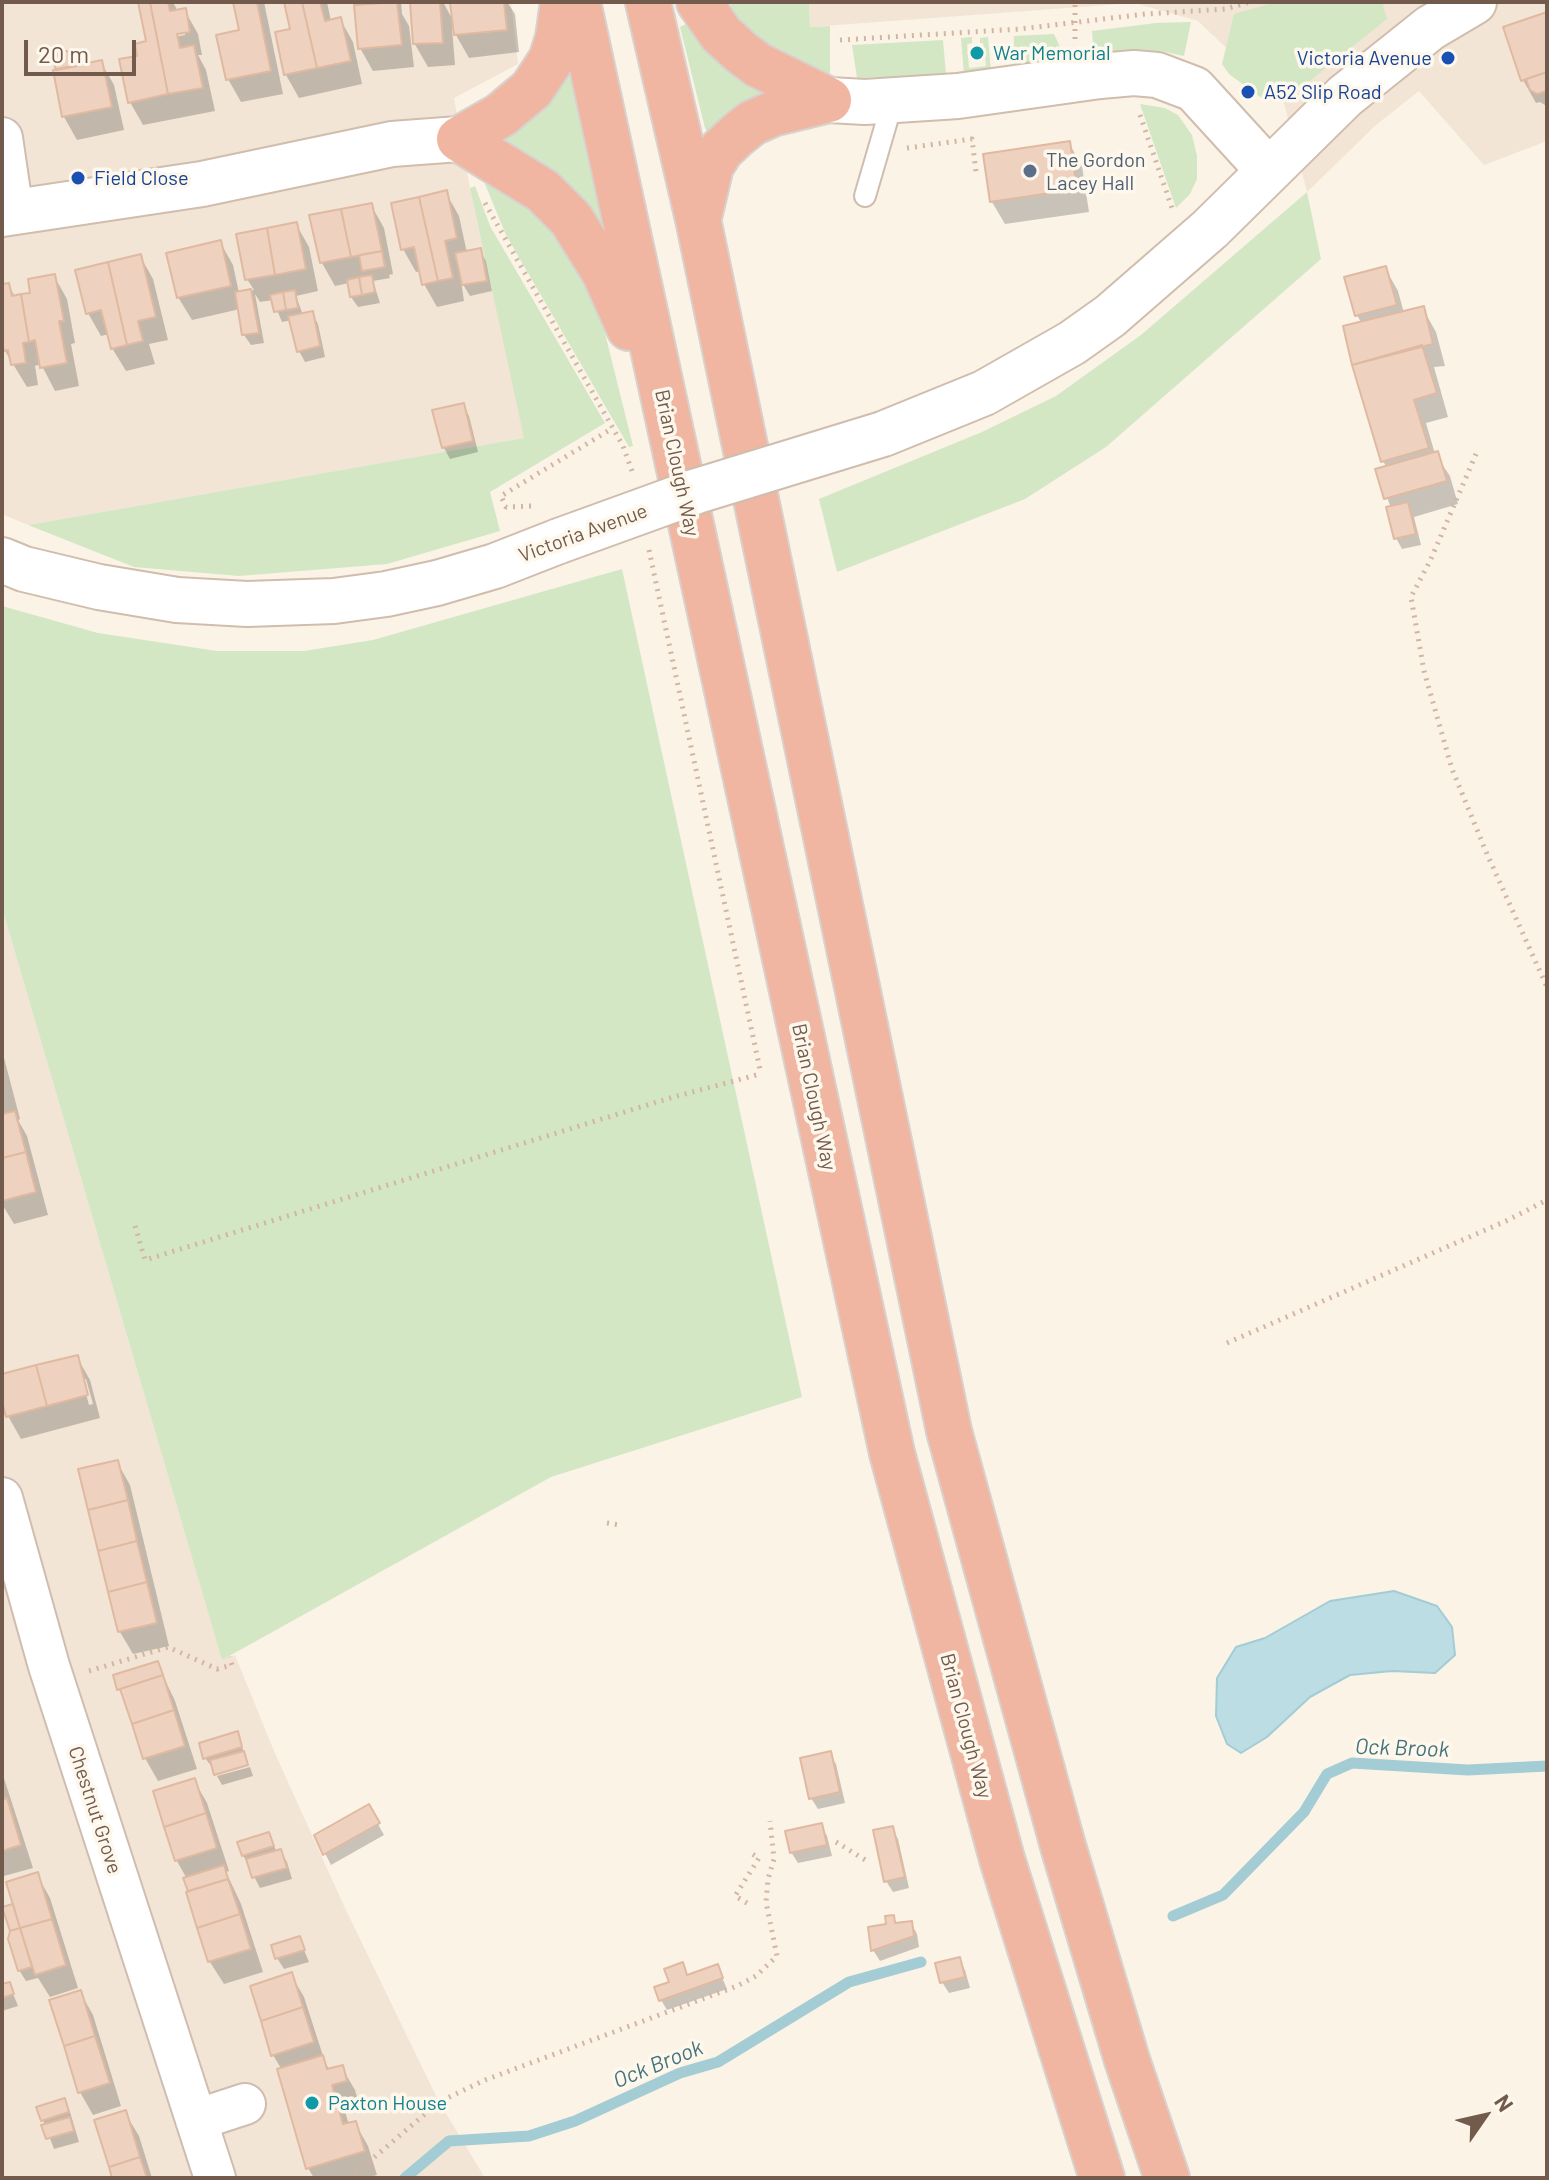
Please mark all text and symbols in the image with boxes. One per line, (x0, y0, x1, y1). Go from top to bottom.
scale bar (28, 24, 140, 74)
text: 20 m (38, 39, 89, 68)
place label: War Memorial (993, 41, 1111, 65)
marker: War Memorial (968, 44, 986, 62)
place label: Victoria Avenue (1297, 46, 1432, 70)
marker: Victoria Avenue (1439, 49, 1457, 67)
place label: A52 Slip Road (1264, 80, 1382, 104)
marker: A52 Slip Road (1239, 83, 1257, 101)
place label: The Gordon Lacey Hall (1046, 148, 1146, 195)
marker: The Gordon Lacey Hall (1021, 162, 1039, 180)
place label: Field Close (94, 166, 189, 190)
marker: Field Close (69, 169, 87, 187)
street label: Brian Clough Way (650, 387, 704, 539)
street label: Victoria Avenue (515, 499, 651, 567)
street label: Brian Clough Way (787, 1021, 841, 1173)
street label: Brian Clough Way (935, 1651, 997, 1801)
water label: Ock Brook (1354, 1733, 1450, 1763)
street label: Chestnut Grove (63, 1743, 127, 1877)
water label: Ock Brook (609, 2034, 707, 2094)
north arrow (1445, 2076, 1525, 2156)
text: N (1490, 2089, 1520, 2116)
place label: Paxton House (328, 2091, 447, 2115)
marker: Paxton House (303, 2094, 321, 2112)

